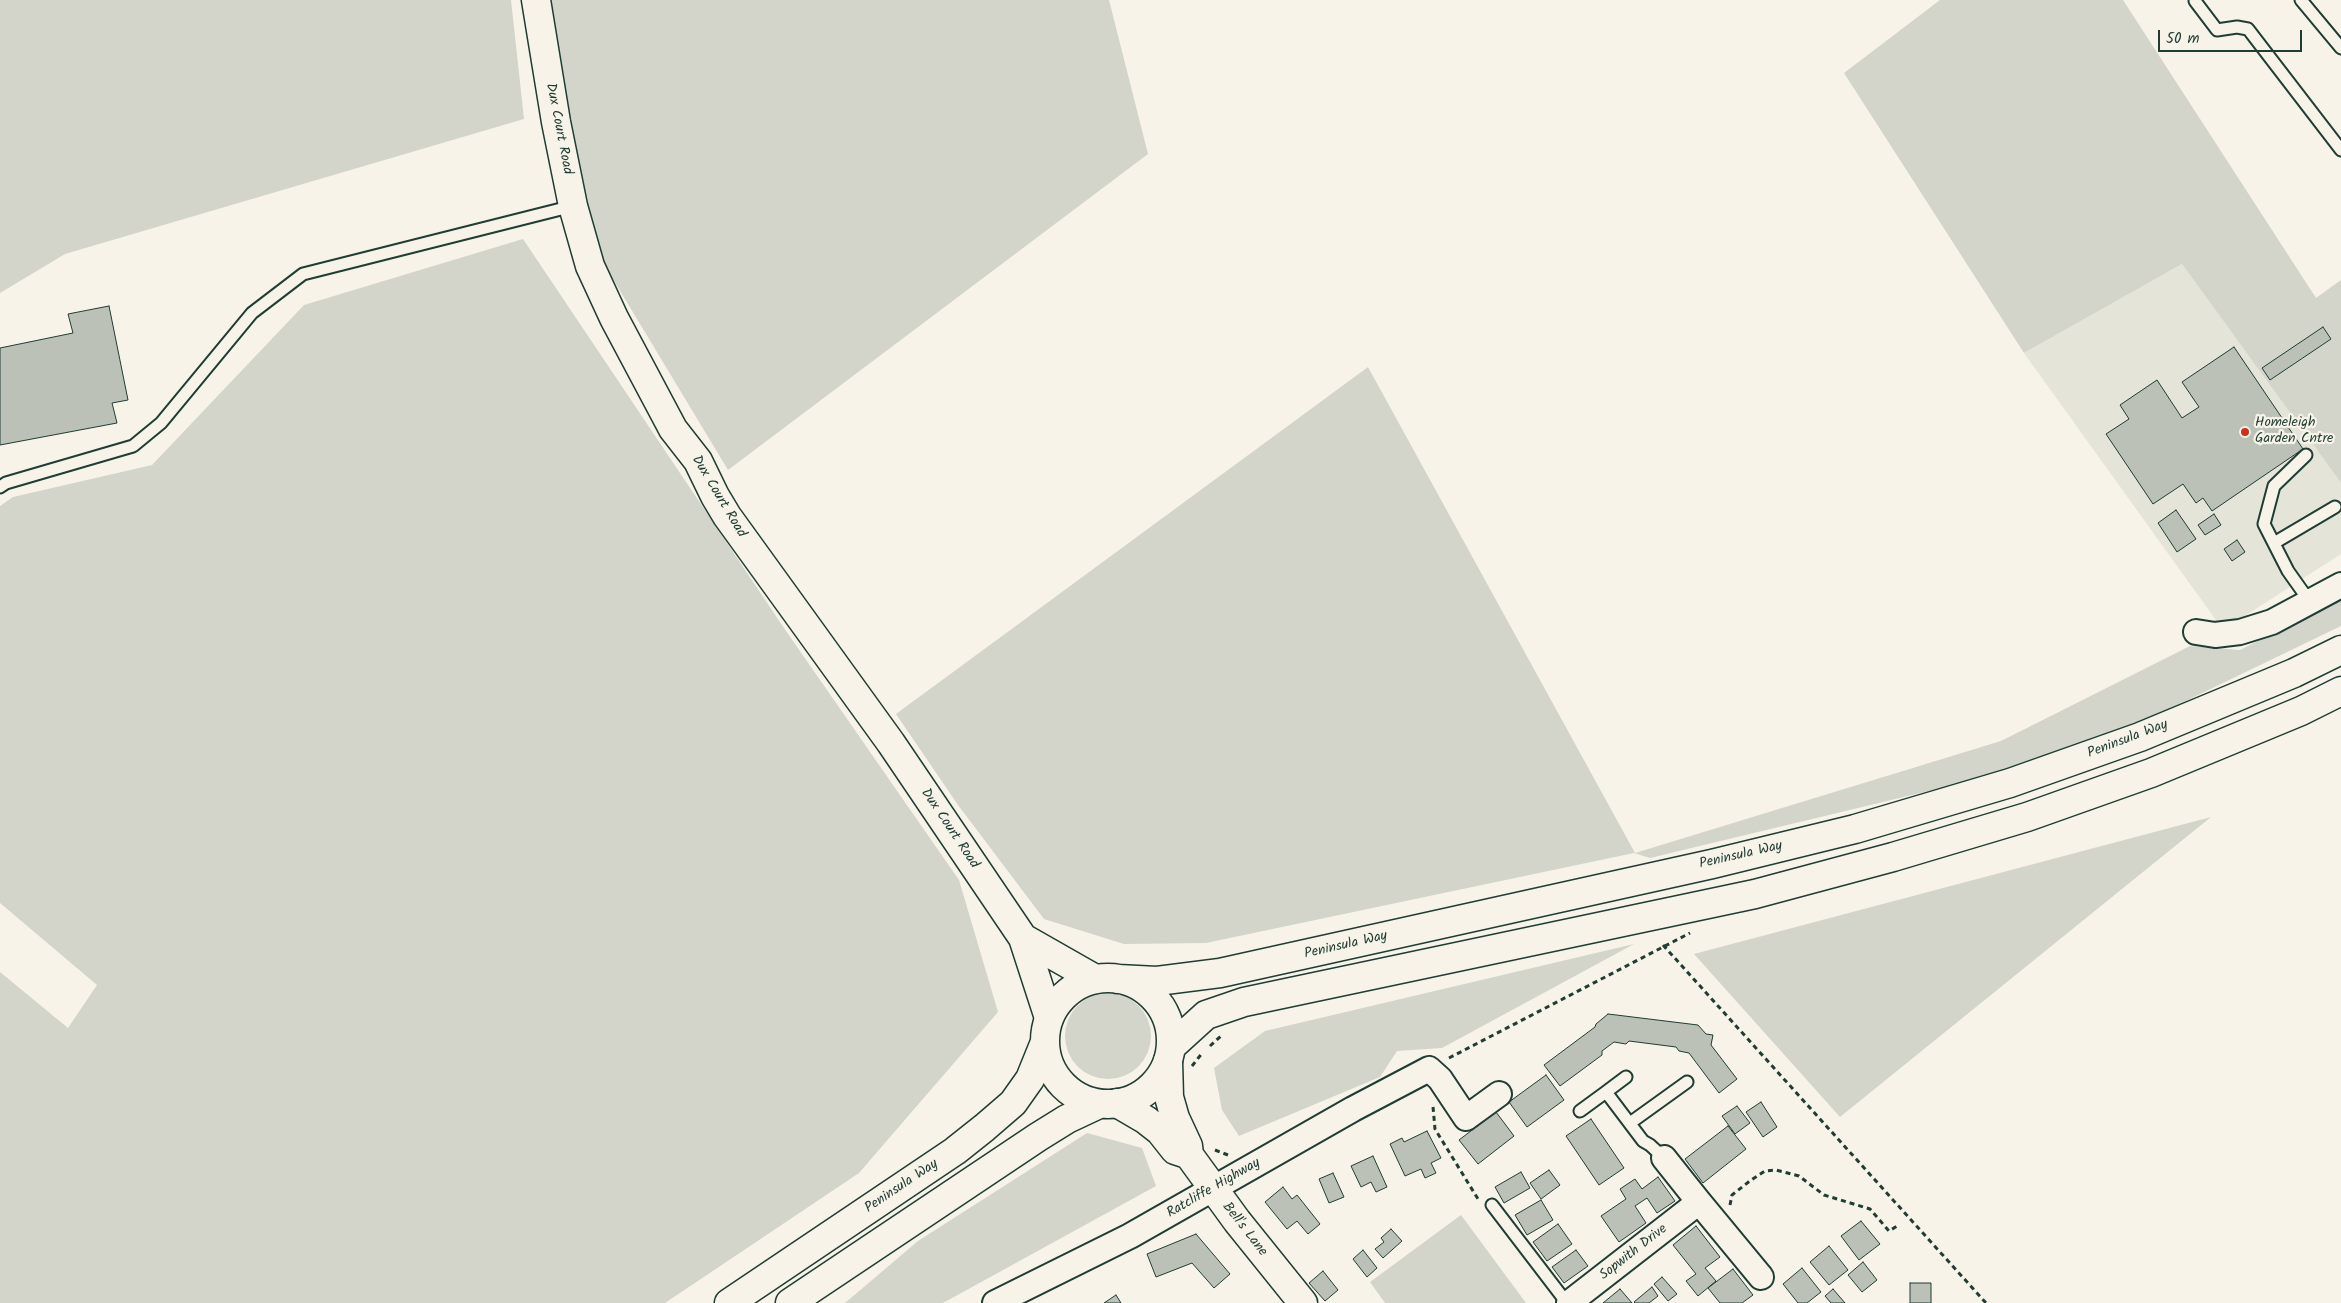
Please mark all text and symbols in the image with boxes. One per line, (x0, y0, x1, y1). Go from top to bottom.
scale bar (2161, 20, 2305, 52)
text: 50 m (2166, 27, 2200, 51)
street label: Dux Court Road (541, 82, 575, 176)
place label: Homeleigh Garden Cntre (2255, 416, 2333, 448)
marker: Homeleigh Garden Cntre (2239, 426, 2251, 438)
street label: Dux Court Road (687, 453, 749, 541)
street label: Peninsula Way (2086, 717, 2170, 763)
street label: Dux Court Road (916, 786, 982, 872)
street label: Peninsula Way (1698, 838, 1784, 874)
street label: Peninsula Way (1303, 928, 1389, 964)
street label: Ratcliffe Highway (1164, 1155, 1264, 1223)
street label: Peninsula Way (862, 1156, 942, 1218)
street label: Bell's Lane (1218, 1200, 1270, 1260)
street label: Sopwith Drive (1597, 1221, 1671, 1285)

